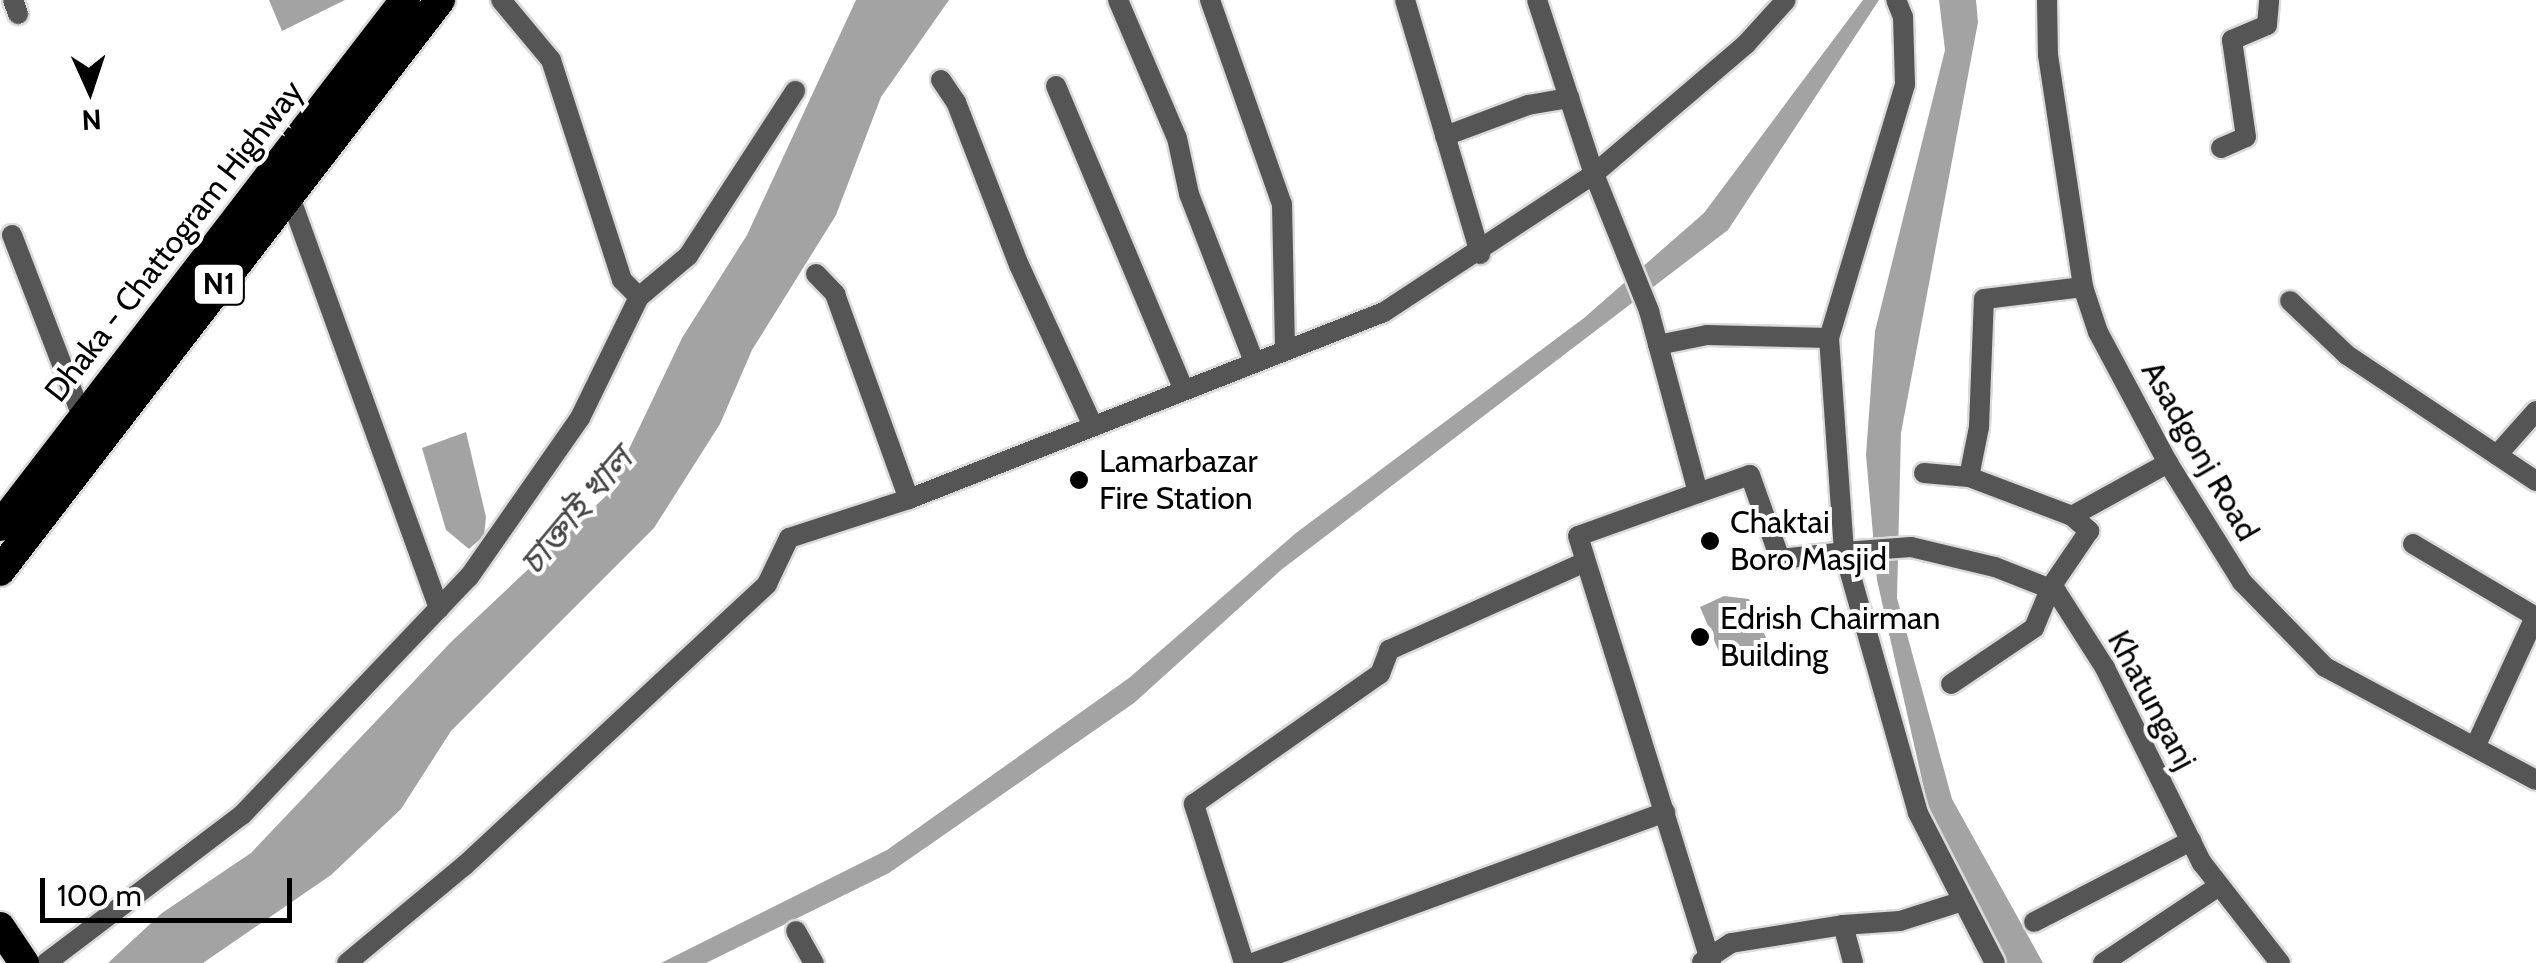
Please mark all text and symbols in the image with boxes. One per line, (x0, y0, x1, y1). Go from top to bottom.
north arrow (40, 40, 140, 140)
street label: Dhaka - Chattogram Highway (37, 73, 311, 409)
text: N (81, 102, 102, 137)
road number: N1 (192, 259, 246, 309)
street label: Asadgonj Road (2133, 354, 2267, 548)
water label: চাক্তাই খাল (511, 439, 641, 583)
place label: Lamarbazar Fire Station (1099, 443, 1258, 518)
marker: Lamarbazar Fire Station (1068, 469, 1090, 491)
place label: Chaktai Boro Masjid (1730, 504, 1887, 579)
marker: Chaktai Boro Masjid (1699, 530, 1721, 552)
place label: Edrish Chairman Building (1720, 600, 1940, 675)
street label: Khatunganj (2099, 624, 2205, 776)
marker: Edrish Chairman Building (1689, 626, 1711, 648)
scale bar (45, 858, 298, 920)
text: 100 m (57, 877, 142, 914)

